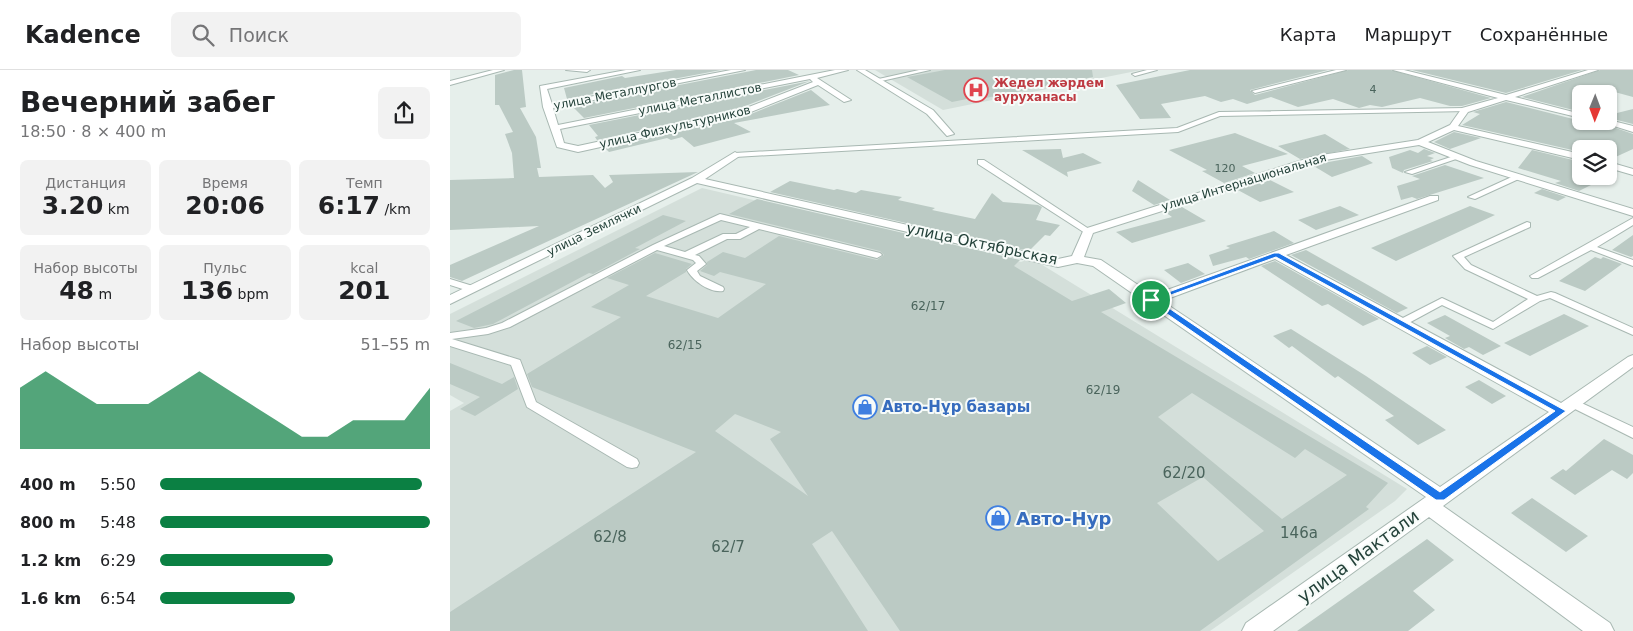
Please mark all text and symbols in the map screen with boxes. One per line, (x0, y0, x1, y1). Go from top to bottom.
search box (171, 12, 521, 57)
text: Kadence (25, 21, 141, 49)
icon: search (189, 21, 217, 49)
text: Поиск (229, 24, 289, 46)
text: Карта (1280, 24, 1337, 45)
text: Маршрут (1365, 24, 1452, 45)
text: Сохранённые (1480, 24, 1608, 45)
street label: улица Металлургов (552, 75, 678, 113)
place label: Жедел жәрдем ауруханасы (994, 76, 1104, 104)
hospital icon: Жедел жәрдем ауруханасы (963, 77, 989, 103)
street label: улица Металлистов (637, 80, 763, 118)
house number: 4 (1370, 83, 1377, 96)
north arrow (1572, 85, 1618, 130)
map controls (1572, 85, 1617, 185)
text: Вечерний забег (20, 86, 275, 119)
button: share (378, 87, 430, 139)
street label: улица Физкультурников (598, 103, 752, 151)
text: 18:50 · 8 × 400 m (20, 122, 166, 141)
button: layers (1572, 140, 1617, 185)
street label: улица Интернациональная (1160, 150, 1328, 214)
house number: 120 (1215, 162, 1236, 175)
text: Дистанция (45, 175, 126, 191)
text: Время (202, 175, 248, 191)
text: Темп (346, 175, 383, 191)
text: 3.20 (42, 191, 103, 220)
text: 20:06 (185, 191, 265, 220)
text: 6:17 (318, 191, 380, 220)
text: km (103, 201, 130, 217)
text: /km (380, 201, 411, 217)
street label: улица Землячки (545, 201, 643, 259)
street label: улица Октябрьская (905, 219, 1059, 269)
text: Набор высоты (33, 260, 138, 276)
text: Пульс (203, 260, 247, 276)
text: kcal (350, 260, 378, 276)
text: 48 (59, 276, 94, 305)
text: 136 (181, 276, 233, 305)
text: 201 (338, 276, 390, 305)
pin (1130, 279, 1172, 321)
text: m (94, 286, 112, 302)
text: bpm (233, 286, 269, 302)
icon: arrive (1137, 286, 1165, 314)
house number: 62/17 (911, 299, 945, 313)
text: Набор высоты (20, 335, 139, 354)
text: 51–55 m (361, 335, 430, 354)
house number: 62/15 (668, 338, 702, 352)
house number: 62/19 (1086, 383, 1120, 397)
shop icon: Авто-Нұр базары (852, 394, 878, 420)
place label: Авто-Нұр базары (882, 398, 1030, 416)
house number: 62/20 (1162, 464, 1206, 482)
text: 400 m (20, 475, 76, 494)
text: 5:50 (100, 475, 136, 494)
shop icon: Авто-Нур (985, 505, 1011, 531)
street label: улица Мактали (1293, 505, 1423, 607)
place label: Авто-Нур (1016, 508, 1111, 529)
text: 800 m (20, 513, 76, 532)
text: 5:48 (100, 513, 136, 532)
house number: 146а (1280, 524, 1318, 542)
house number: 62/8 (593, 528, 627, 546)
house number: 62/7 (711, 538, 745, 556)
text: 1.2 km (20, 551, 81, 570)
text: 6:29 (100, 551, 136, 570)
text: 1.6 km (20, 589, 81, 608)
text: 6:54 (100, 589, 136, 608)

